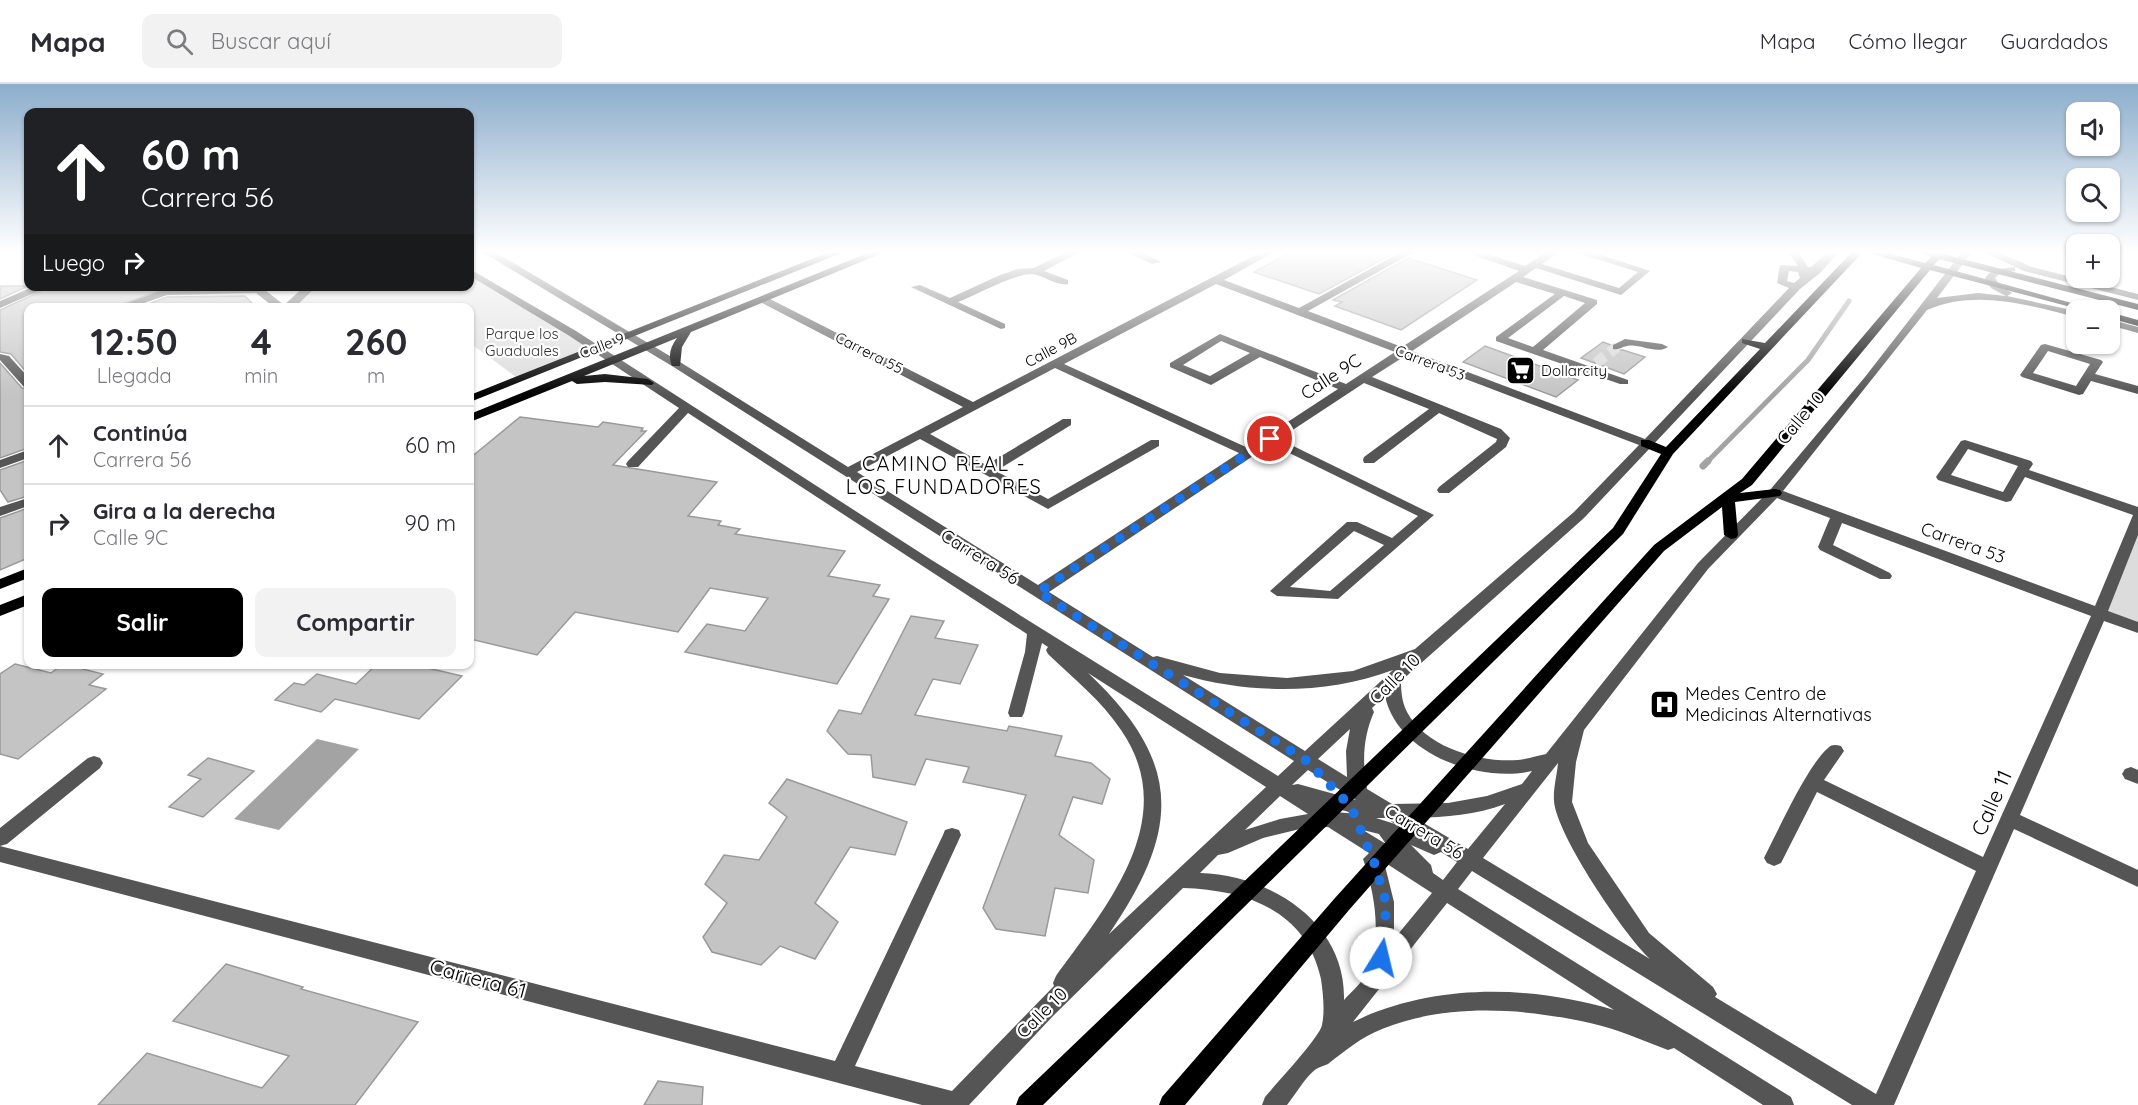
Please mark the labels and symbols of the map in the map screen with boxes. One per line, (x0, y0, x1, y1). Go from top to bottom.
park label: Parque los Guaduales (485, 324, 559, 360)
street label: Carrera 55 (832, 327, 906, 378)
street label: Calle 9 (577, 328, 627, 363)
street label: Calle 9B (1021, 328, 1080, 371)
street label: Carrera 53 (1393, 341, 1468, 385)
street label: Calle 9C (1296, 348, 1366, 405)
supermarket icon: Dollarcity (1504, 355, 1536, 387)
place label: Dollarcity (1541, 361, 1607, 380)
street label: Calle 10 (1771, 386, 1830, 449)
pin (1244, 413, 1295, 464)
district label: CAMINO REAL - LOS FUNDADORES (846, 451, 1042, 499)
street label: Carrera 53 (1918, 517, 2008, 568)
street label: Carrera 56 (937, 523, 1024, 590)
street label: Calle 10 (1364, 648, 1425, 709)
place label: Medes Centro de Medicinas Alternativas (1685, 682, 1872, 726)
hospital icon: Medes Centro de Medicinas Alternativas (1648, 688, 1680, 720)
street label: Calle 11 (1965, 766, 2017, 839)
street label: Carrera 56 (1380, 799, 1468, 864)
position arrow (1349, 926, 1413, 990)
street label: Carrera 61 (427, 953, 530, 1003)
street label: Calle 10 (1011, 982, 1072, 1043)

